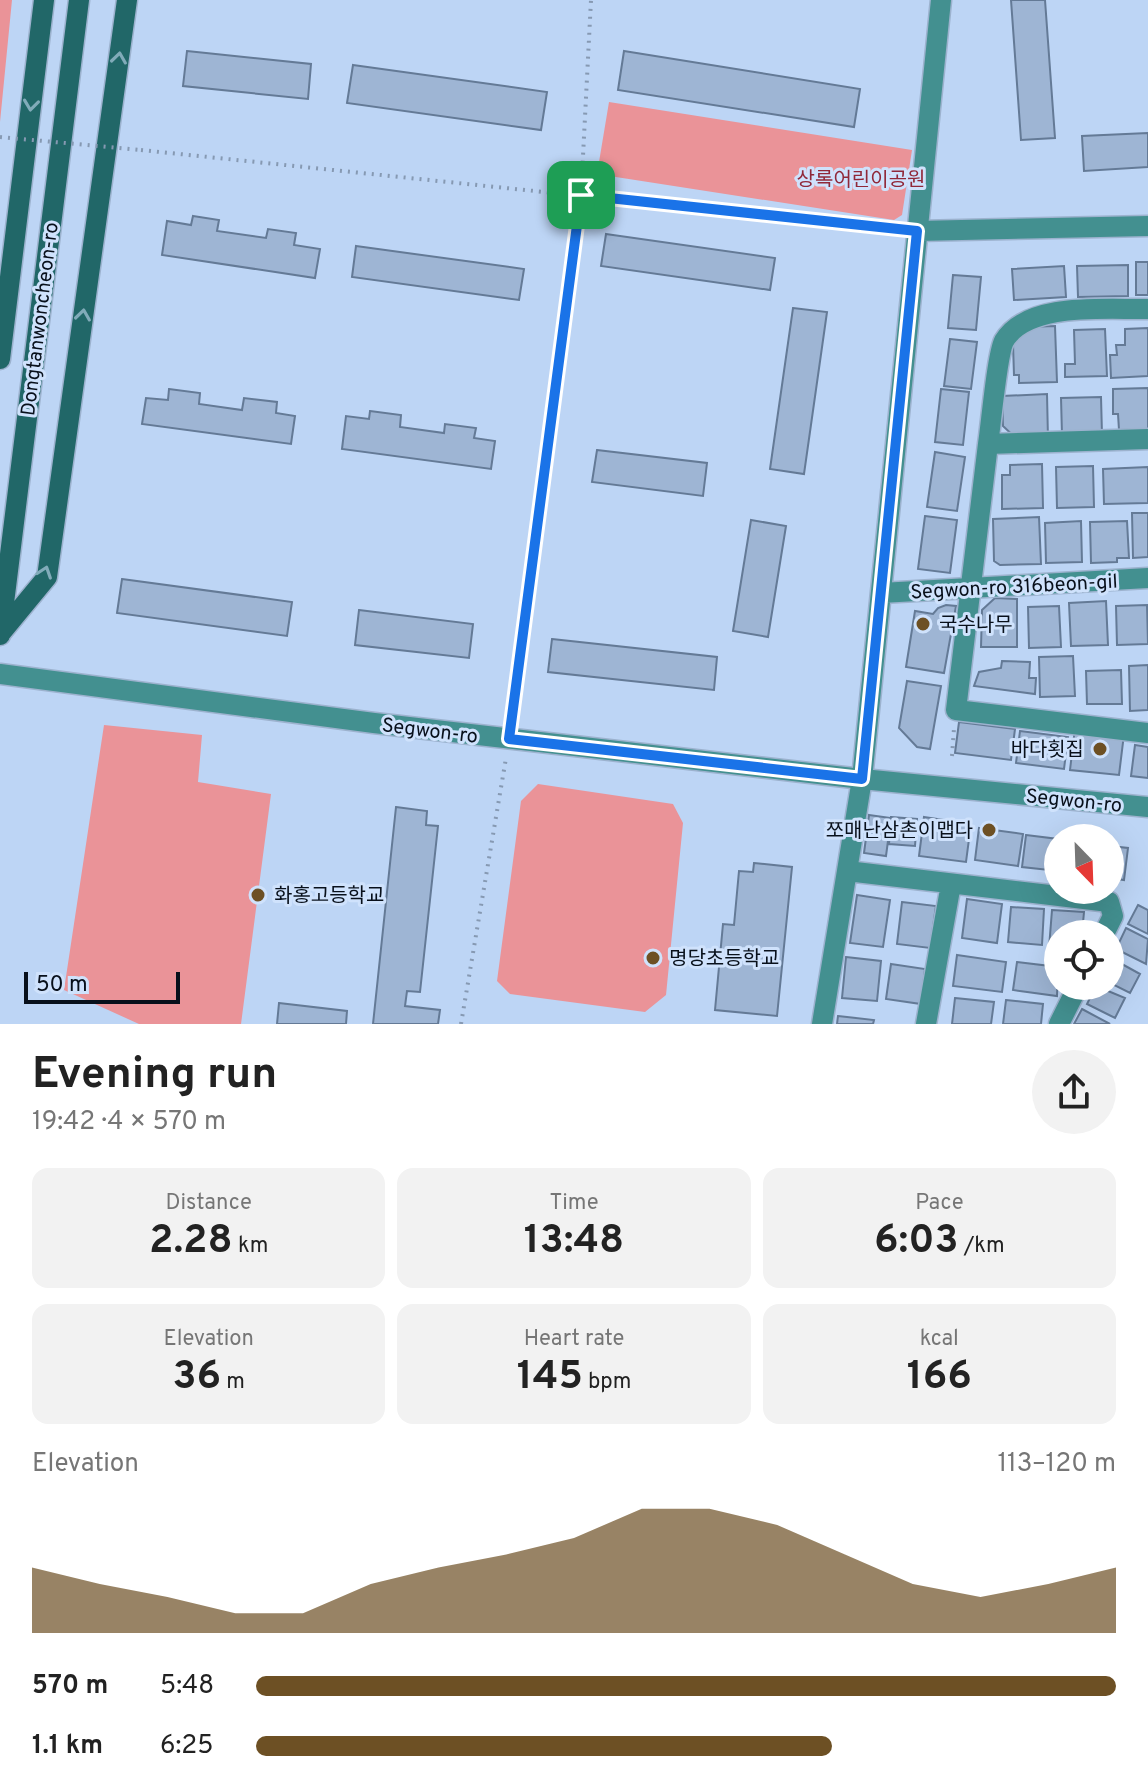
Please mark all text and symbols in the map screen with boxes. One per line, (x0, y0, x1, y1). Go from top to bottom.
one-way arrow (110, 51, 127, 65)
one-way arrow (23, 99, 40, 112)
pin (547, 161, 615, 229)
park label: 상록어린이공원 (797, 168, 925, 194)
icon: arrive (559, 173, 603, 217)
street label: Dongtanwoncheon-ro (16, 221, 66, 417)
one-way arrow (74, 309, 91, 322)
one-way arrow (36, 566, 52, 580)
street label: Segwon-ro 316beon-gil (910, 570, 1118, 606)
place label: 국수나무 (939, 613, 1013, 639)
marker: 국수나무 (914, 615, 932, 633)
street label: Segwon-ro (380, 713, 479, 751)
place label: 바다횟집 (1010, 738, 1084, 764)
marker: 바다횟집 (1091, 740, 1109, 758)
street label: Segwon-ro (1024, 784, 1123, 820)
place label: 쪼매난삼촌이맵다 (826, 819, 973, 845)
marker: 쪼매난삼촌이맵다 (980, 821, 998, 839)
north arrow (1044, 824, 1124, 904)
map controls (1044, 824, 1124, 1000)
place label: 화홍고등학교 (274, 884, 384, 910)
marker: 화홍고등학교 (249, 886, 267, 904)
button: locate (1044, 920, 1124, 1000)
place label: 명당초등학교 (669, 947, 779, 973)
marker: 명당초등학교 (644, 949, 662, 967)
scale bar (24, 968, 180, 1004)
text: 50 m (36, 972, 88, 999)
text: Evening run (32, 1048, 277, 1104)
button: share (1032, 1050, 1116, 1134)
text: 19:42 · 4 × 570 m (32, 1106, 226, 1139)
text: Distance (165, 1190, 252, 1217)
text: Time (549, 1190, 599, 1217)
text: Pace (915, 1190, 964, 1217)
text: 2.28 (149, 1217, 233, 1267)
text: 13:48 (524, 1217, 624, 1267)
text: 6:03 (874, 1217, 959, 1267)
text: km (233, 1233, 268, 1260)
text: /km (959, 1233, 1005, 1260)
text: Elevation (163, 1326, 254, 1353)
text: Heart rate (524, 1326, 624, 1353)
text: kcal (920, 1326, 959, 1353)
text: 36 (172, 1353, 221, 1403)
text: 145 (517, 1353, 583, 1403)
text: 166 (907, 1353, 972, 1403)
text: m (221, 1369, 245, 1396)
text: bpm (583, 1369, 631, 1396)
text: Elevation (32, 1448, 139, 1481)
text: 113–120 m (997, 1448, 1116, 1481)
text: 570 m (32, 1670, 108, 1703)
text: 5:48 (160, 1670, 214, 1703)
text: 1.1 km (32, 1730, 103, 1763)
text: 6:25 (160, 1730, 213, 1763)

